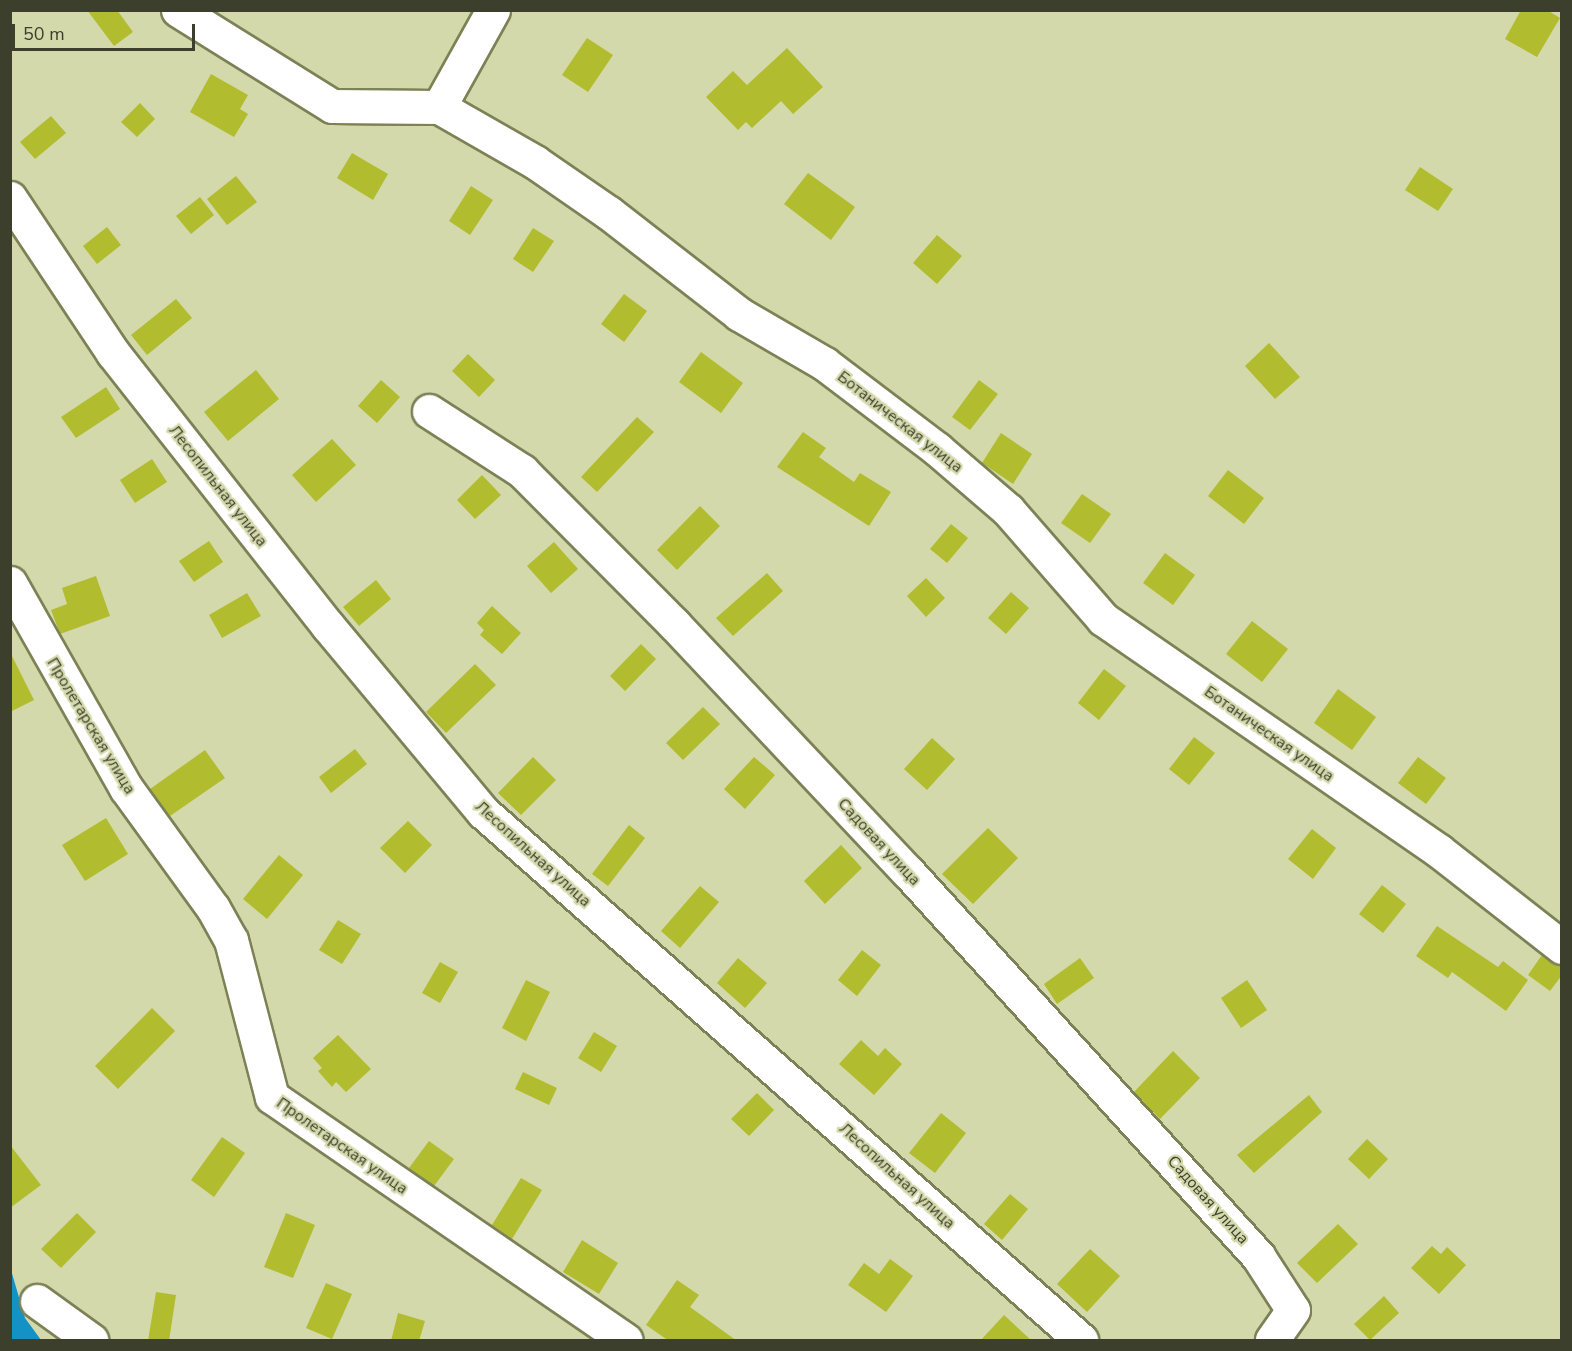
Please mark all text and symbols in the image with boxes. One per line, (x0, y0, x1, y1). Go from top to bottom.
scale bar (15, 12, 198, 50)
text: 50 m (23, 22, 65, 46)
street label: Ботаническая улица (834, 367, 966, 477)
street label: Лесопильная улица (165, 421, 271, 551)
street label: Пролетарская улица (43, 654, 139, 798)
street label: Ботаническая улица (1201, 682, 1337, 786)
street label: Садовая улица (834, 794, 924, 890)
street label: Лесопильная улица (471, 797, 595, 911)
street label: Пролетарская улица (273, 1094, 411, 1198)
street label: Лесопильная улица (835, 1119, 959, 1233)
street label: Садовая улица (1163, 1152, 1253, 1248)

